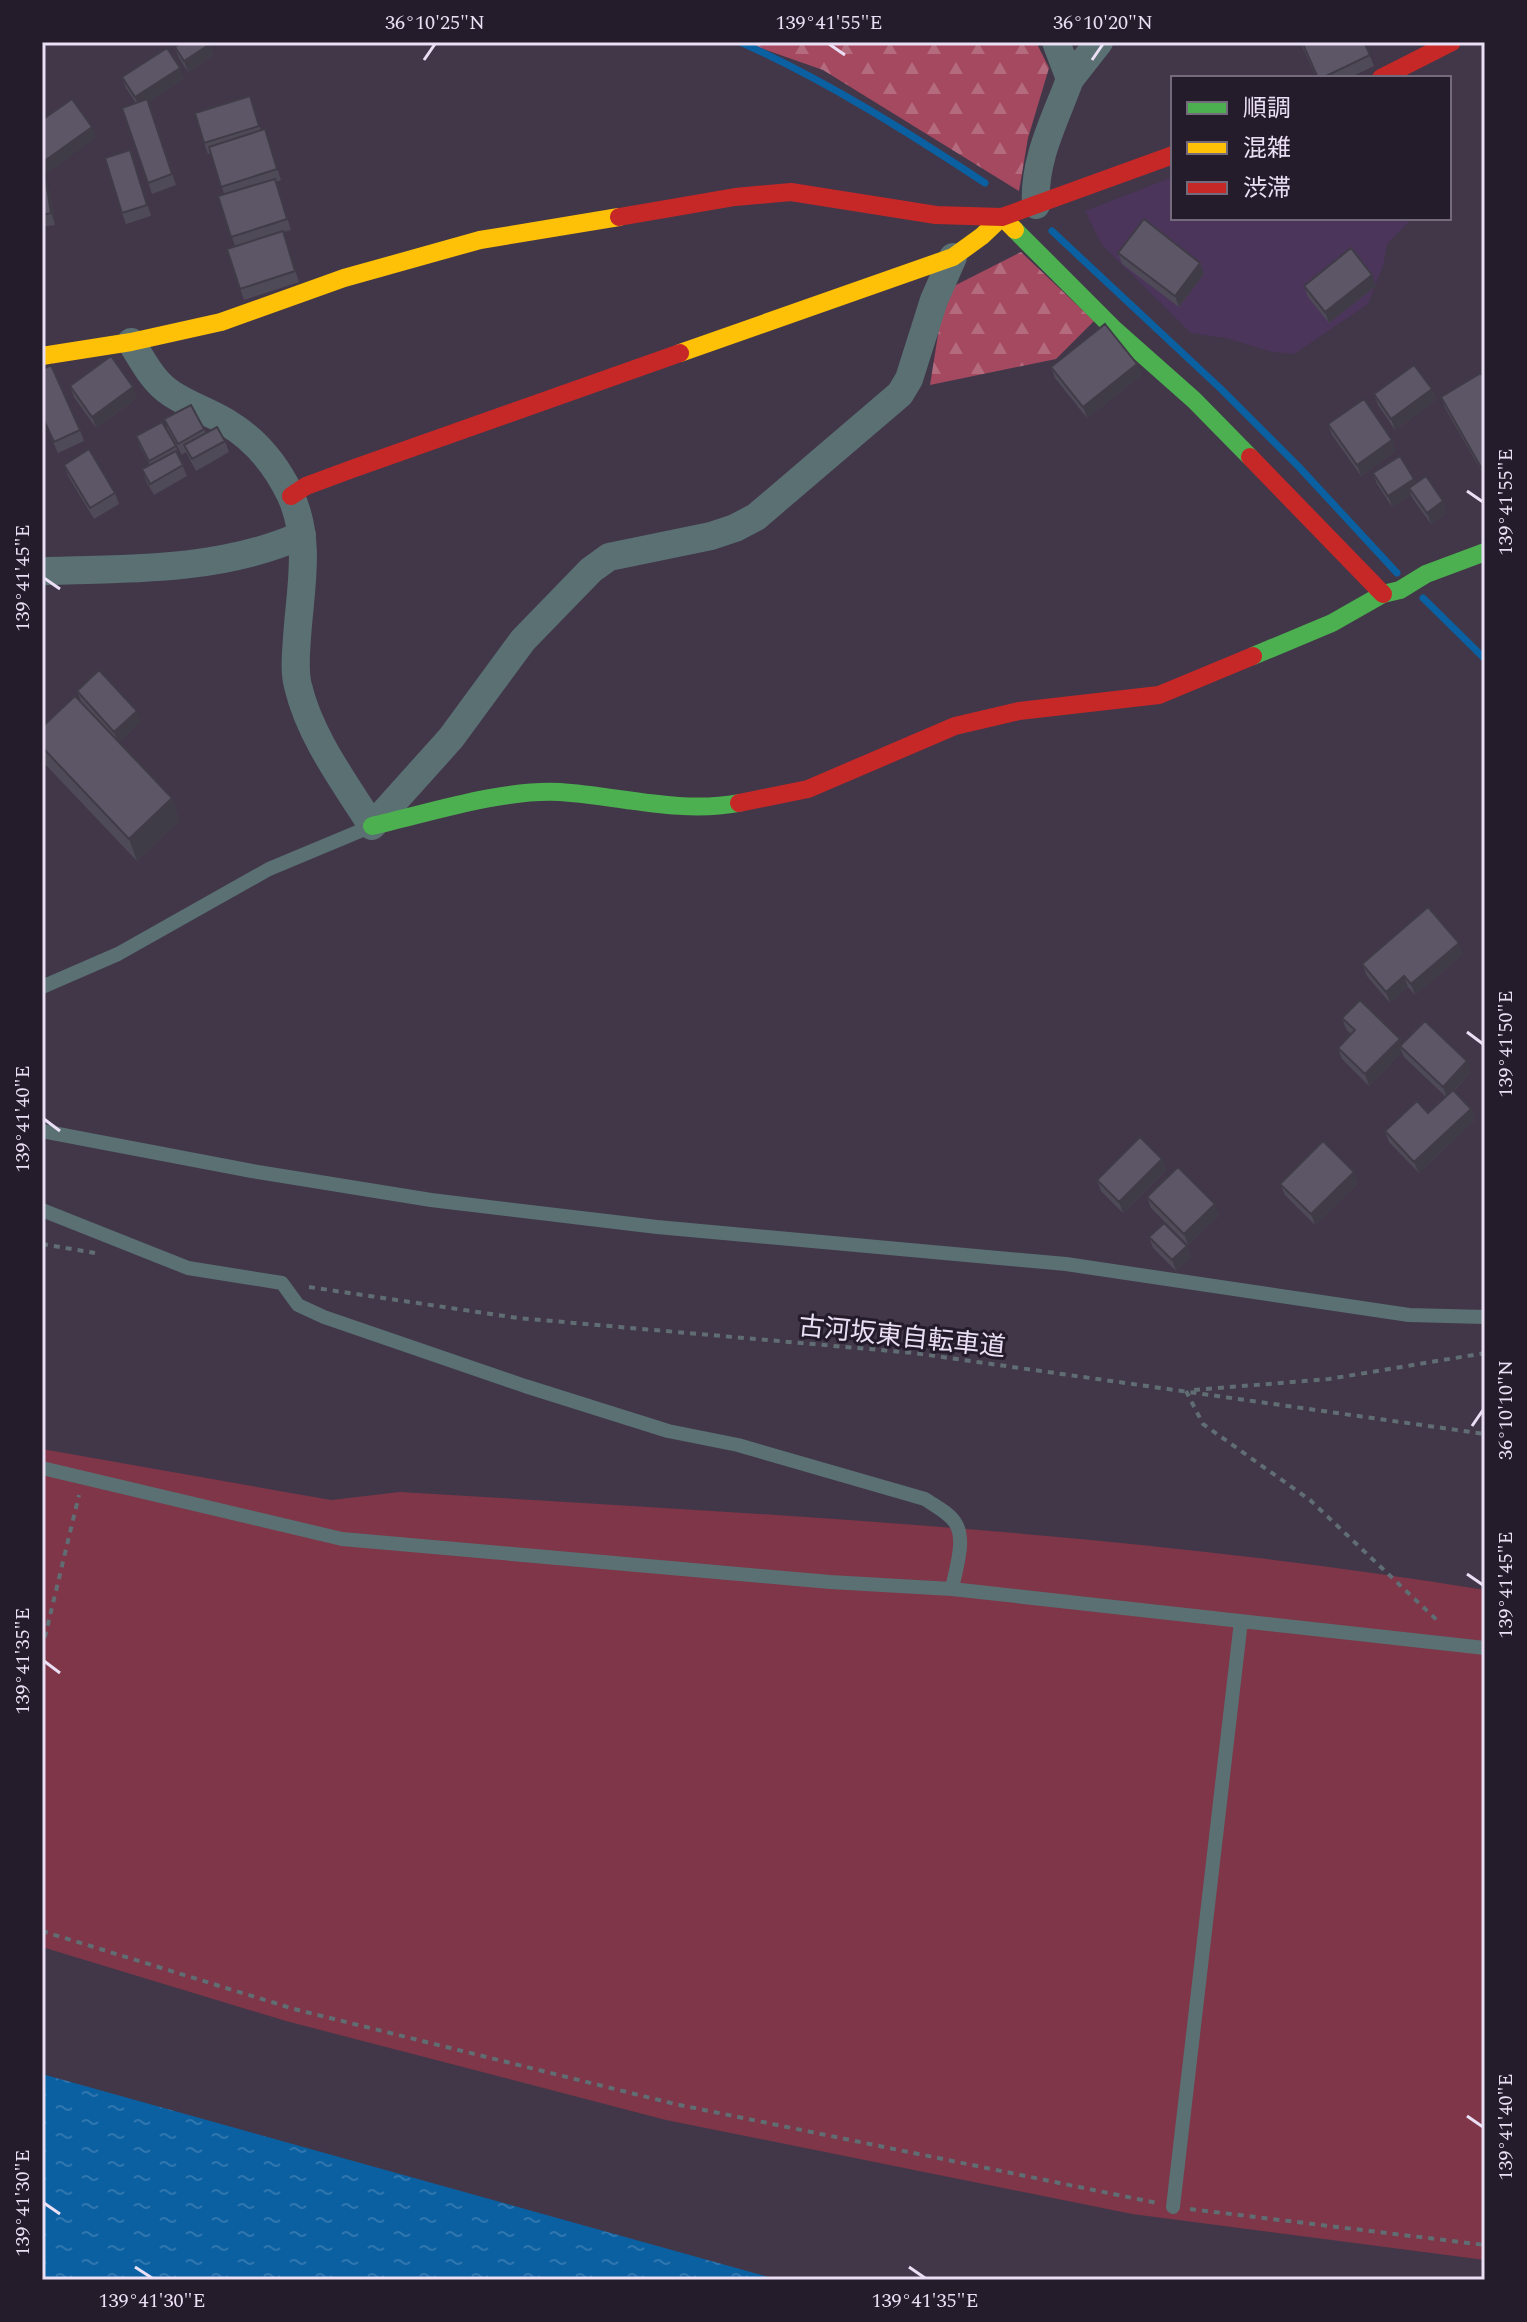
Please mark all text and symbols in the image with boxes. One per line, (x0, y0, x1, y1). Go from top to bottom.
text: 36°10'25"N (385, 8, 485, 38)
text: 139°41'55"E (775, 8, 883, 38)
text: 36°10'20"N (1053, 8, 1153, 38)
legend (1171, 76, 1451, 220)
text: 順調 (1243, 91, 1291, 127)
text: 混雑 (1243, 131, 1291, 167)
text: 渋滞 (1243, 171, 1291, 207)
text: 139°41'55"E (1491, 448, 1521, 556)
text: 139°41'45"E (8, 524, 38, 632)
text: 139°41'50"E (1491, 990, 1521, 1098)
text: 139°41'40"E (8, 1065, 38, 1173)
street label: 古河坂東自転車道 (796, 1306, 1007, 1368)
text: 36°10'10"N (1491, 1360, 1521, 1460)
text: 139°41'45"E (1491, 1531, 1521, 1639)
text: 139°41'35"E (8, 1607, 38, 1715)
text: 139°41'40"E (1491, 2073, 1521, 2181)
text: 139°41'30"E (8, 2149, 38, 2257)
text: 139°41'30"E (98, 2286, 206, 2316)
text: 139°41'35"E (871, 2286, 979, 2316)

